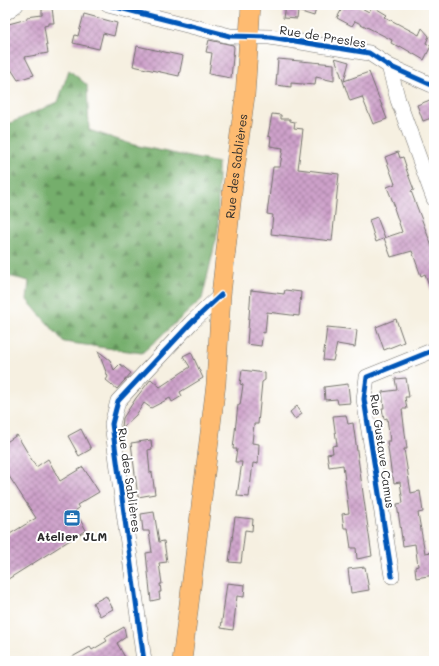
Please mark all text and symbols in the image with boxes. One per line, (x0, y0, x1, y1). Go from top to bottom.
street label: Rue de Presles (279, 21, 368, 51)
street label: Rue des Sablières (221, 112, 251, 219)
street label: Rue Gustave Camus (367, 393, 399, 509)
street label: Rue des Sablières (115, 427, 145, 534)
office icon: Atelier JLM (62, 508, 82, 528)
place label: Atelier JLM (37, 528, 107, 544)

